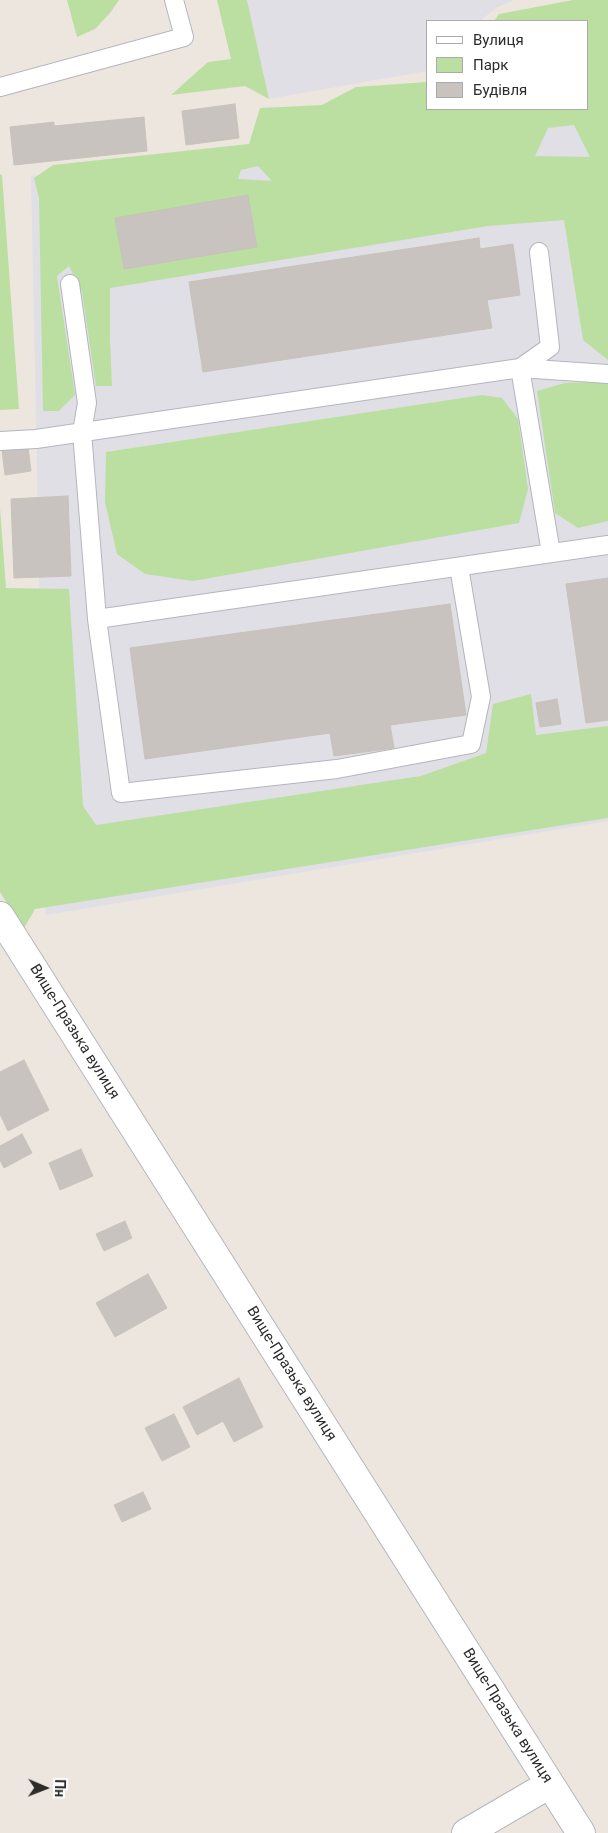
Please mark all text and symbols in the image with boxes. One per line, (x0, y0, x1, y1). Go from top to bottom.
legend (426, 20, 588, 110)
text: Вулиця (473, 31, 524, 49)
text: Парк (473, 56, 508, 74)
text: Будівля (473, 81, 527, 99)
street label: Вище-Празька вулиця (25, 961, 123, 1103)
street label: Вище-Празька вулиця (242, 1303, 340, 1445)
street label: Вище-Празька вулиця (458, 1645, 556, 1787)
north arrow (20, 1763, 70, 1813)
text: Пн (52, 1779, 68, 1797)

